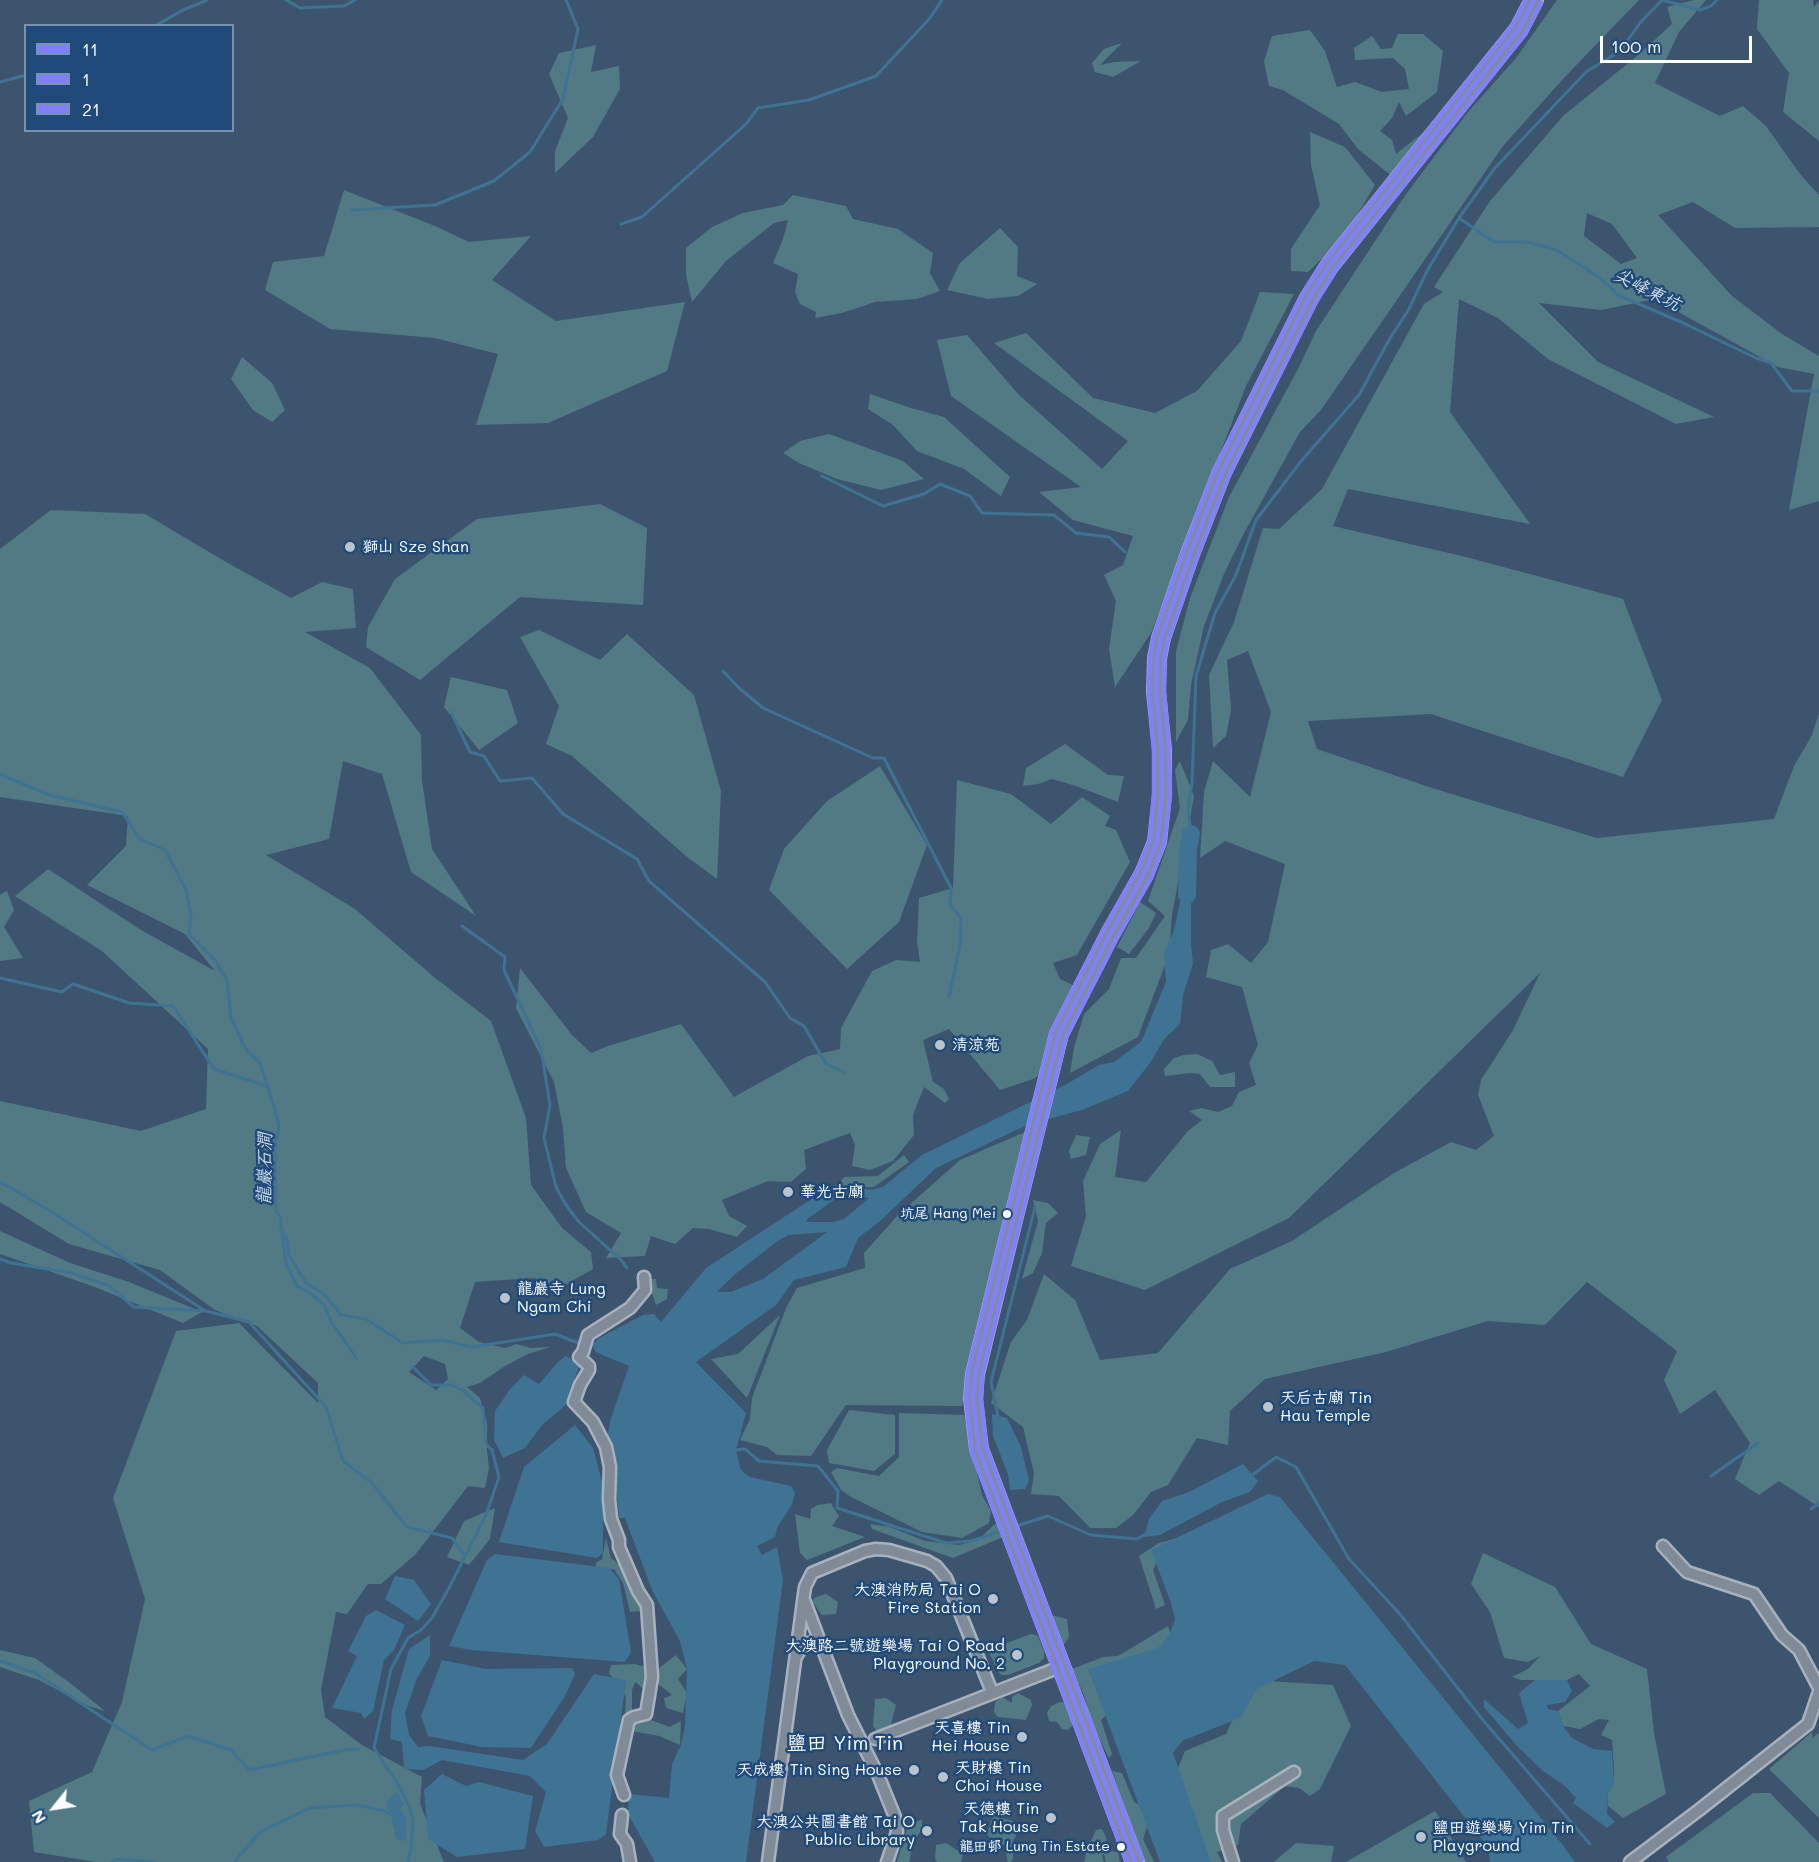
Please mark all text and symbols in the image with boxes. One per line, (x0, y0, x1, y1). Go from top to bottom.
legend (24, 24, 234, 132)
scale bar (1603, 24, 1754, 62)
text: 100 m (1611, 34, 1661, 58)
text: 11 (82, 37, 98, 61)
text: 1 (82, 67, 90, 91)
text: 21 (82, 97, 100, 121)
water label: 尖峰東坑 (1610, 264, 1684, 316)
place label: 獅山 Sze Shan (362, 537, 469, 557)
marker: 獅山 Sze Shan (343, 540, 357, 554)
place label: 清涼苑 (952, 1035, 1000, 1055)
marker: 清涼苑 (933, 1038, 947, 1052)
water label: 龍巖石澗 (254, 1133, 276, 1205)
place label: 華光古廟 (800, 1182, 864, 1202)
marker: 華光古廟 (781, 1185, 795, 1199)
place label: 坑尾 Hang Mei (900, 1206, 996, 1222)
marker: 坑尾 Hang Mei (1001, 1208, 1013, 1220)
place label: 龍巖寺 Lung Ngam Chi (517, 1279, 605, 1317)
marker: 龍巖寺 Lung Ngam Chi (498, 1291, 512, 1305)
place label: 天后古廟 Tin Hau Temple (1280, 1388, 1372, 1426)
marker: 天后古廟 Tin Hau Temple (1261, 1400, 1275, 1414)
place label: 大澳消防局 Tai O Fire Station (854, 1580, 981, 1618)
marker: 大澳消防局 Tai O Fire Station (986, 1592, 1000, 1606)
place label: 大澳路二號遊樂場 Tai O Road Playground No. 2 (785, 1636, 1005, 1674)
marker: 大澳路二號遊樂場 Tai O Road Playground No. 2 (1010, 1648, 1024, 1662)
place label: 天喜樓 Tin Hei House (931, 1718, 1010, 1756)
marker: 天喜樓 Tin Hei House (1015, 1730, 1029, 1744)
district label: 鹽田 Yim Tin (787, 1732, 903, 1756)
place label: 天財樓 Tin Choi House (955, 1758, 1042, 1796)
place label: 天成樓 Tin Sing House (737, 1760, 902, 1780)
marker: 天成樓 Tin Sing House (907, 1763, 921, 1777)
marker: 天財樓 Tin Choi House (936, 1770, 950, 1784)
north arrow (24, 1778, 84, 1838)
place label: 天德樓 Tin Tak House (959, 1799, 1039, 1837)
text: N (26, 1807, 50, 1828)
marker: 天德樓 Tin Tak House (1044, 1811, 1058, 1825)
place label: 大澳公共圖書館 Tai O Public Library (756, 1812, 915, 1850)
place label: 鹽田遊樂場 Yim Tin Playground (1433, 1818, 1574, 1856)
marker: 大澳公共圖書館 Tai O Public Library (920, 1824, 934, 1838)
marker: 鹽田遊樂場 Yim Tin Playground (1414, 1830, 1428, 1844)
place label: 龍田邨 Lung Tin Estate (959, 1839, 1110, 1855)
marker: 龍田邨 Lung Tin Estate (1115, 1841, 1127, 1853)

